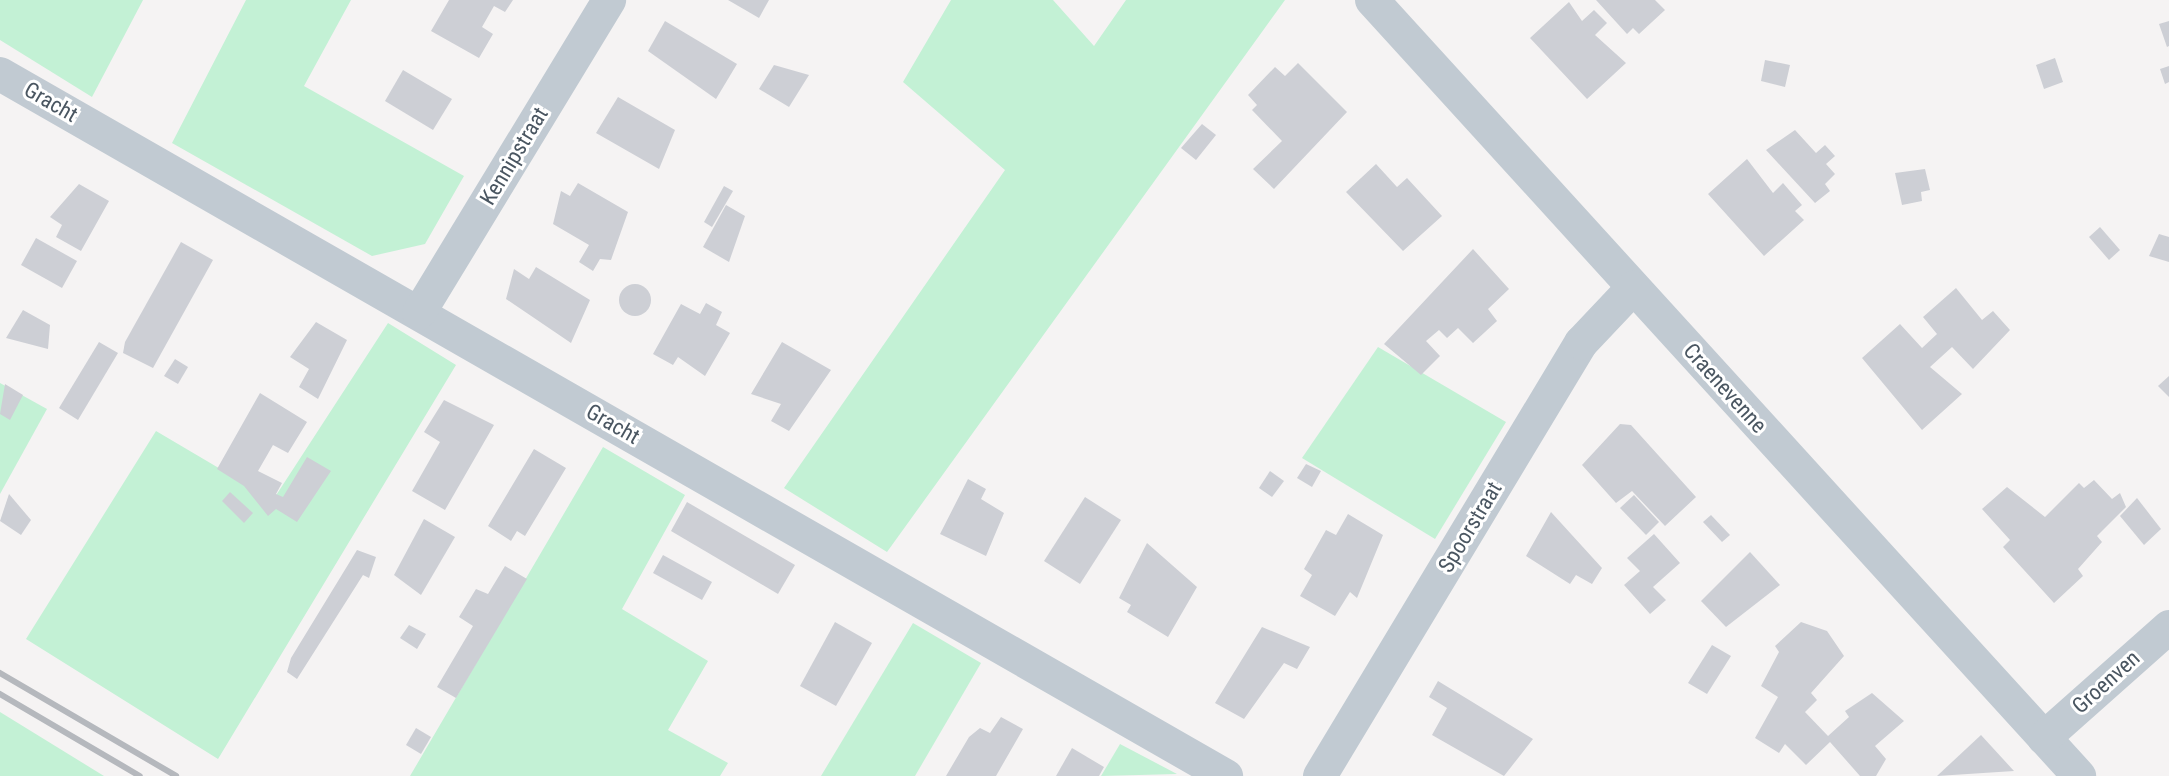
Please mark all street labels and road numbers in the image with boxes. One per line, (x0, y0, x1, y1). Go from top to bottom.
street label: Gracht (20, 76, 82, 128)
street label: Kennipstraat (474, 102, 554, 210)
street label: Craenevenne (1678, 338, 1772, 438)
street label: Gracht (582, 398, 644, 450)
street label: Spoorstraat (1433, 477, 1507, 577)
street label: Groenven (2067, 645, 2145, 719)

